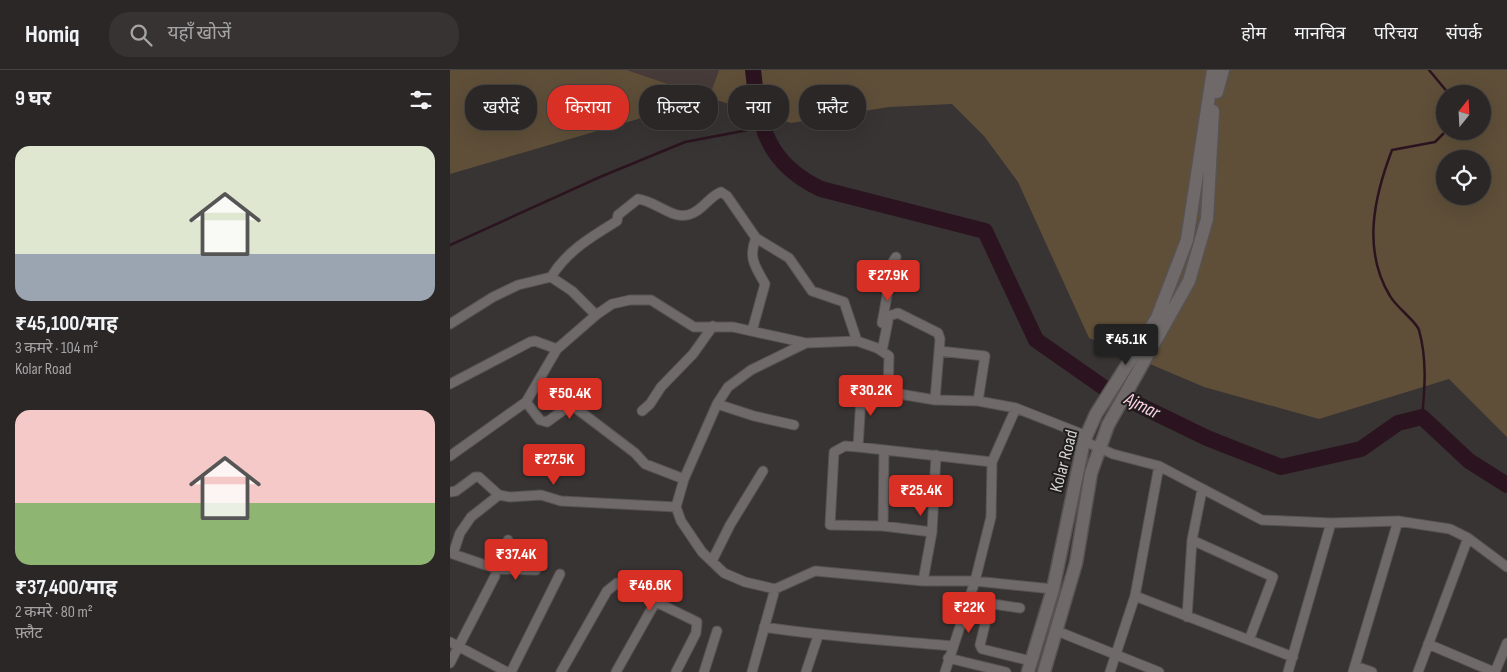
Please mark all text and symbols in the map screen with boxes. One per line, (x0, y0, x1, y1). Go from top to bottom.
search box (109, 12, 459, 57)
text: Homiq (25, 20, 79, 49)
icon: search (127, 21, 155, 49)
text: यहाँ खोजें (167, 22, 231, 45)
text: होम (1241, 23, 1266, 44)
text: मानचित्र (1294, 23, 1346, 44)
text: परिचय (1374, 23, 1418, 44)
text: संपर्क (1446, 23, 1482, 44)
chip: खरीदें (465, 85, 537, 130)
chip: किराया (547, 85, 629, 130)
chip: फ़िल्टर (639, 85, 718, 130)
chip: नया (728, 85, 789, 130)
chip: फ़्लैट (799, 85, 866, 130)
north arrow (1436, 85, 1491, 140)
map controls (1436, 85, 1491, 205)
text: 9 घर (15, 86, 51, 111)
icon: filters (407, 86, 435, 114)
button: locate (1436, 150, 1491, 205)
icon: home (180, 179, 270, 269)
pin: ₹27.9K (847, 260, 929, 302)
text: ₹27.9K (868, 266, 908, 285)
text: ₹45,100/माह (15, 311, 118, 336)
pin: ₹45.1K (1085, 324, 1167, 366)
text: ₹45.1K (1105, 330, 1147, 349)
text: 3 कमरे · 104 m² (15, 339, 98, 358)
text: Kolar Road (15, 360, 72, 379)
pin: ₹30.2K (830, 374, 912, 417)
pin: ₹50.4K (529, 378, 611, 420)
text: ₹30.2K (850, 381, 892, 400)
text: ₹50.4K (549, 384, 591, 403)
water label: Ajmar (1120, 387, 1164, 425)
street label: Kolar Road (1046, 428, 1082, 494)
icon: home (180, 443, 270, 533)
pin: ₹27.5K (513, 444, 595, 486)
text: ₹27.5K (534, 450, 574, 469)
pin: ₹25.4K (880, 474, 962, 517)
text: ₹25.4K (900, 481, 942, 500)
pin: ₹37.4K (475, 538, 557, 581)
text: ₹37.4K (496, 545, 536, 564)
pin: ₹46.6K (609, 570, 691, 612)
text: ₹37,400/माह (15, 575, 117, 600)
text: ₹46.6K (629, 576, 671, 595)
pin: ₹22K (939, 592, 999, 634)
text: ₹22K (953, 598, 985, 617)
text: 2 कमरे · 80 m² (15, 603, 93, 622)
text: फ़्लैट (15, 624, 43, 643)

